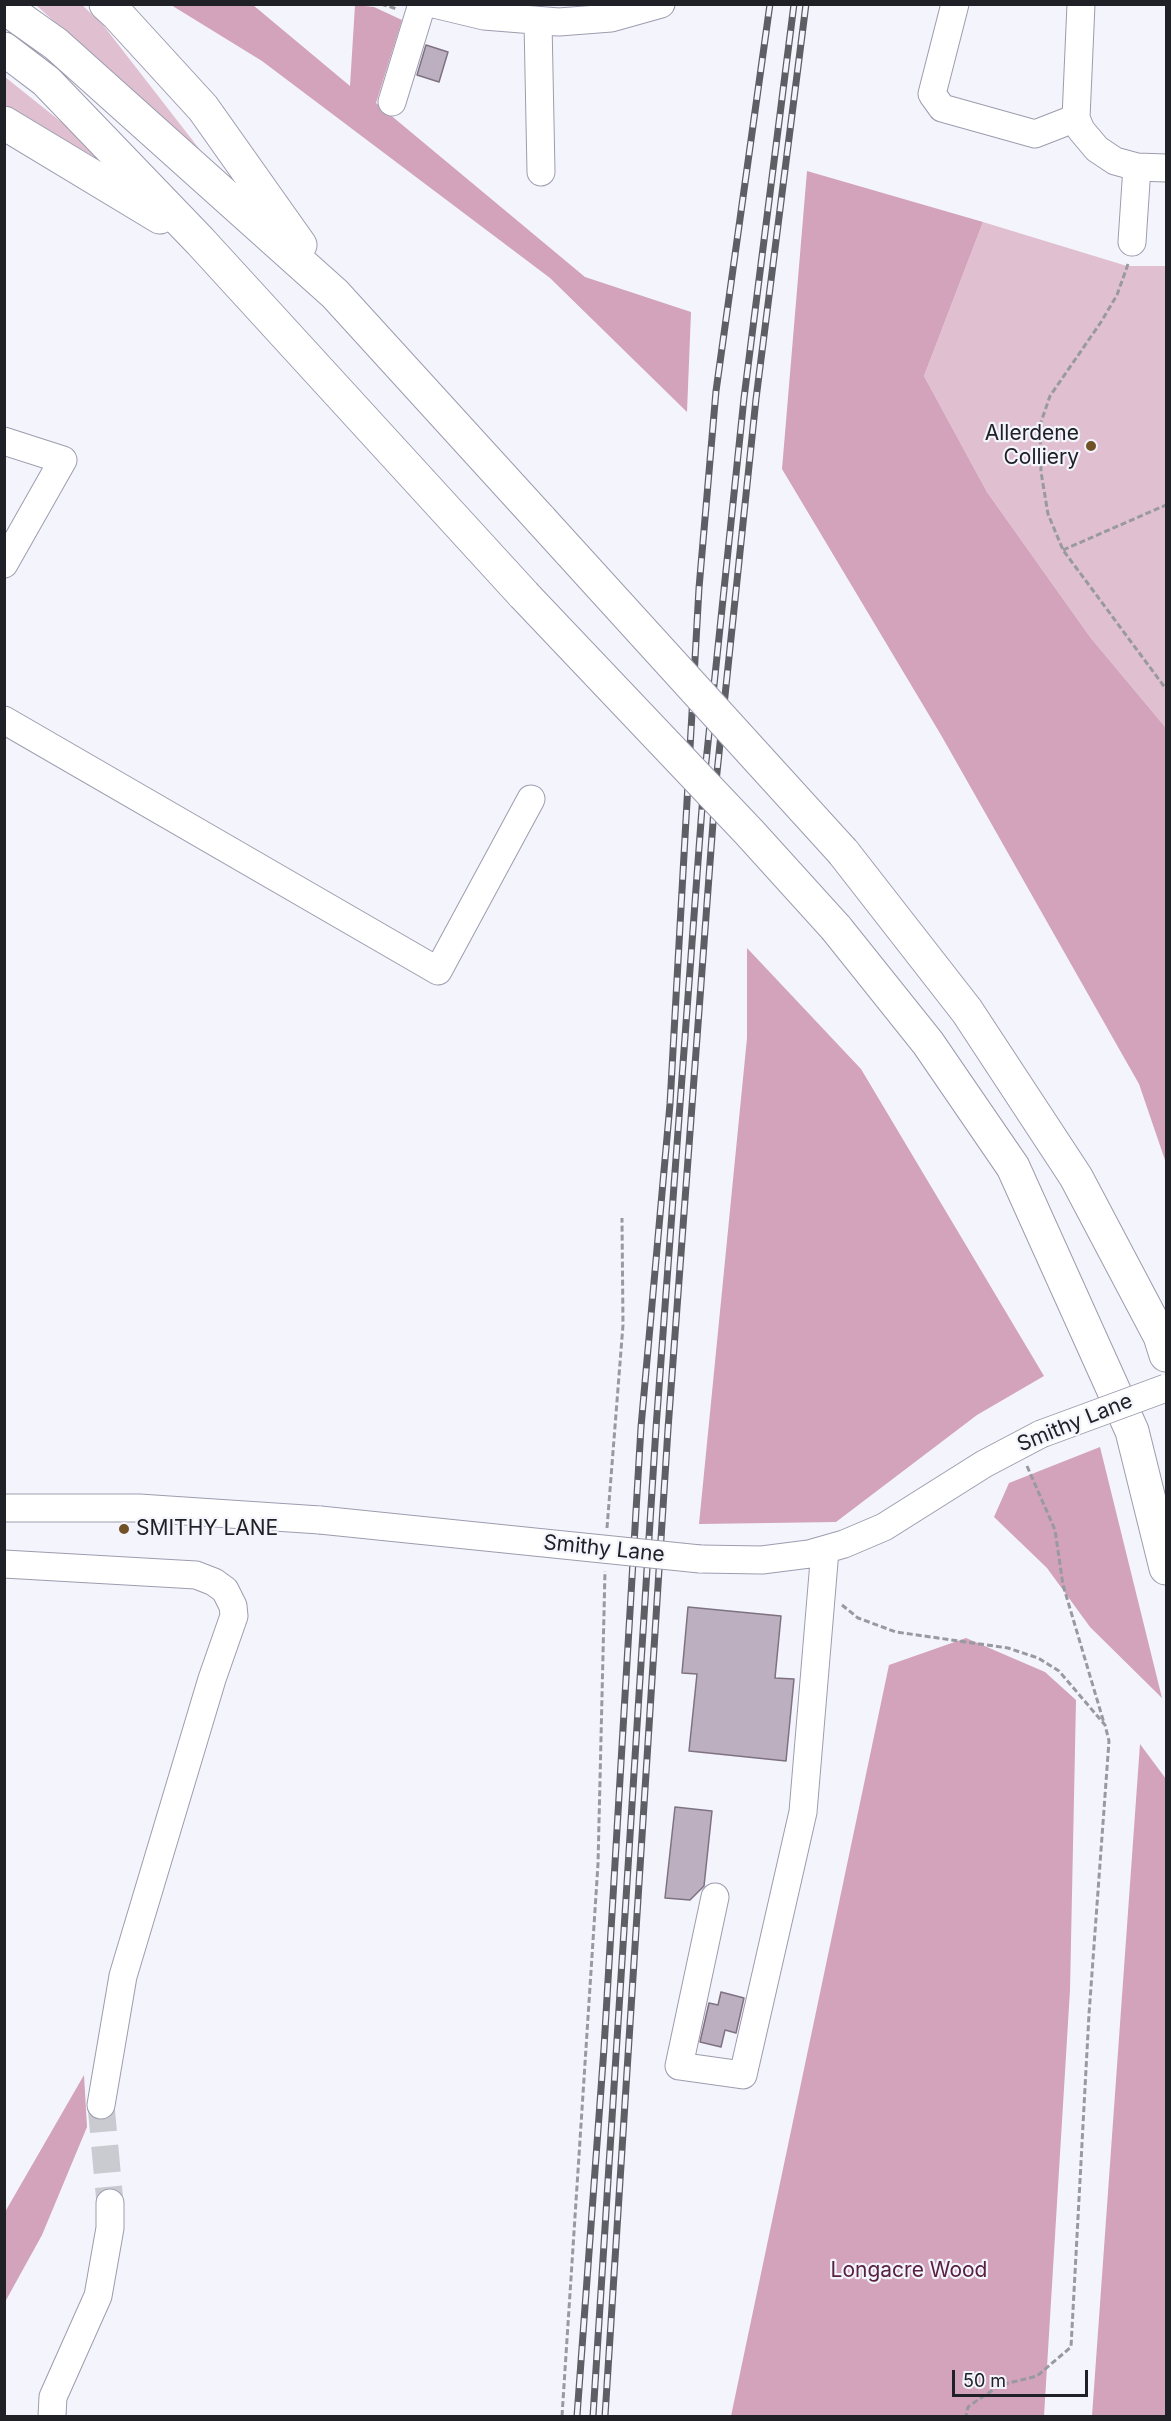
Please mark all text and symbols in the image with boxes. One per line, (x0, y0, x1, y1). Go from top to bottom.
place label: Allerdene Colliery (985, 421, 1079, 471)
marker: Allerdene Colliery (1084, 439, 1098, 453)
street label: Smithy Lane (1014, 1388, 1136, 1458)
place label: SMITHY LANE (136, 1516, 278, 1542)
marker: SMITHY LANE (117, 1522, 131, 1536)
street label: Smithy Lane (542, 1530, 666, 1568)
park label: Longacre Wood (831, 2258, 987, 2284)
scale bar (955, 2358, 1092, 2396)
text: 50 m (963, 2370, 1006, 2391)

